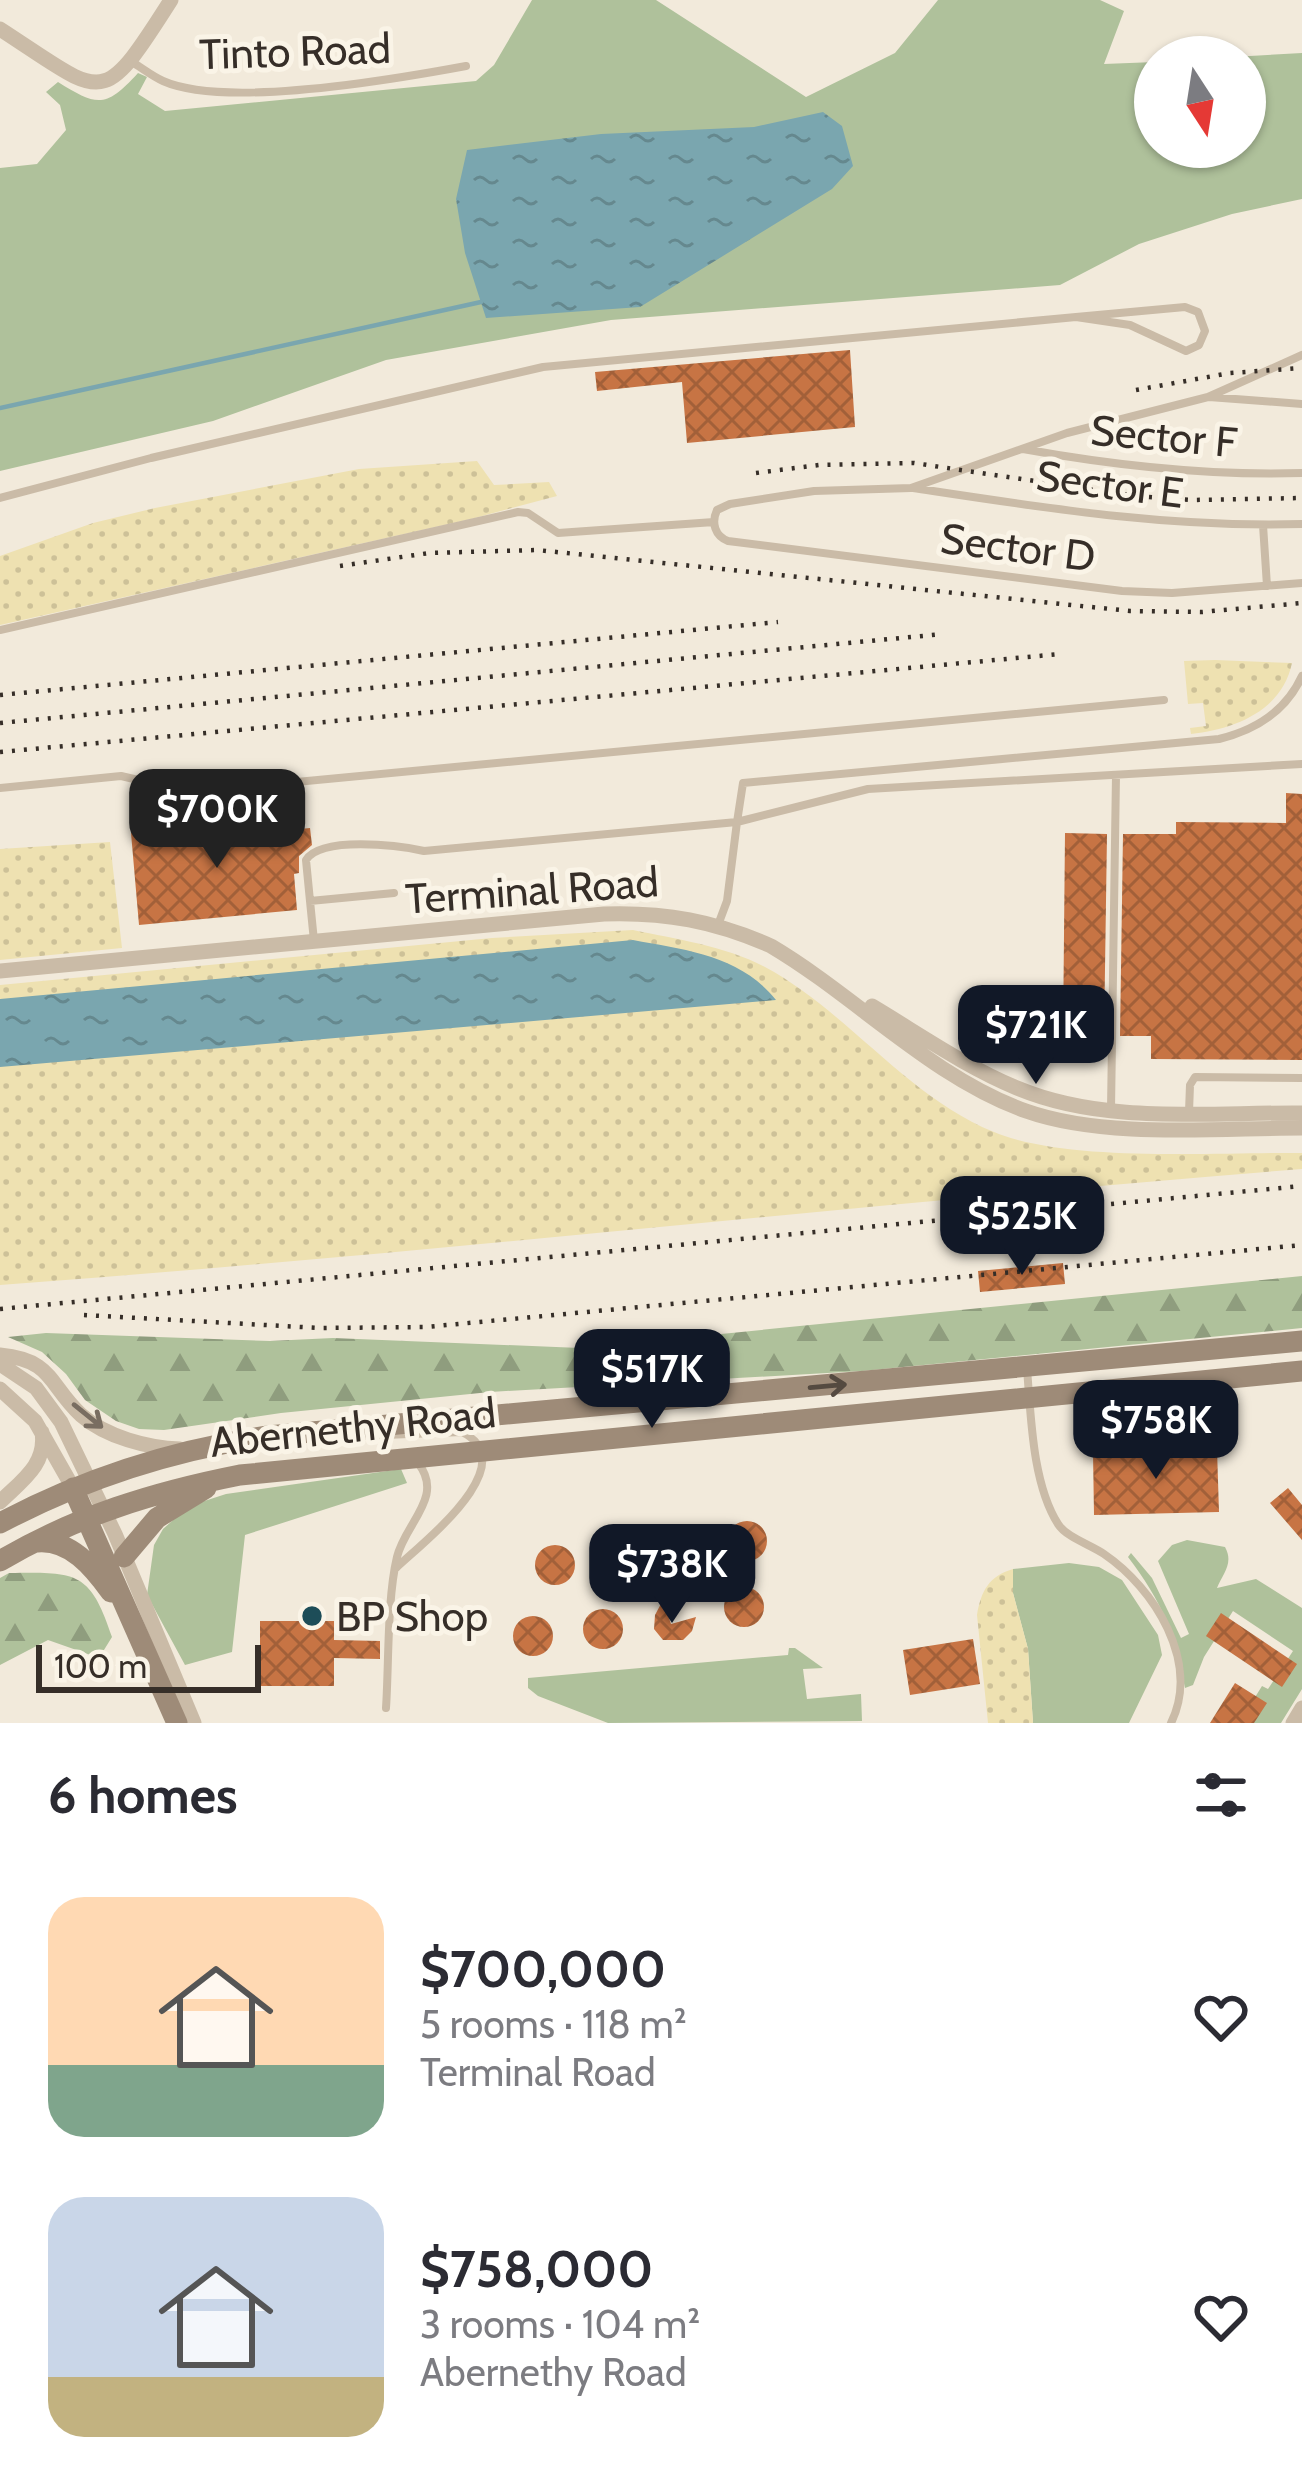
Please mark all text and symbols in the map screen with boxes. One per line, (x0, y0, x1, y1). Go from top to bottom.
street label: Tinto Road (198, 22, 392, 80)
north arrow (1134, 36, 1266, 168)
map controls (1134, 36, 1266, 168)
street label: Sector F (1089, 404, 1239, 468)
street label: Sector E (1033, 449, 1187, 519)
street label: Sector D (938, 512, 1098, 582)
pin: $700K (133, 769, 301, 871)
text: $700K (156, 784, 278, 832)
street label: Terminal Road (404, 855, 660, 925)
pin: $721K (952, 985, 1120, 1087)
text: $721K (985, 1000, 1087, 1048)
pin: $525K (938, 1176, 1106, 1278)
text: $525K (967, 1191, 1077, 1239)
pin: $517K (568, 1329, 736, 1431)
text: $517K (601, 1344, 703, 1392)
one-way arrow (808, 1374, 847, 1397)
pin: $758K (1072, 1380, 1240, 1482)
street label: Abernethy Road (208, 1386, 498, 1468)
text: $758K (1100, 1395, 1212, 1443)
one-way arrow (72, 1402, 103, 1429)
pin: $738K (588, 1524, 756, 1626)
text: $738K (616, 1539, 728, 1587)
place label: BP Shop (336, 1590, 488, 1642)
marker: BP Shop (299, 1603, 325, 1629)
scale bar (36, 1639, 261, 1692)
text: 100 m (54, 1646, 147, 1686)
icon: filters (1188, 1762, 1254, 1828)
text: 6 homes (48, 1764, 237, 1826)
text: $700,000 (420, 1938, 666, 2000)
icon: home (144, 1945, 288, 2089)
icon: heart (1188, 1984, 1254, 2050)
text: 5 rooms · 118 m² (420, 2000, 687, 2048)
text: Terminal Road (420, 2048, 656, 2096)
text: $758,000 (420, 2238, 653, 2300)
icon: home (144, 2245, 288, 2389)
icon: heart (1188, 2284, 1254, 2350)
text: 3 rooms · 104 m² (420, 2300, 700, 2348)
text: Abernethy Road (420, 2348, 687, 2396)

